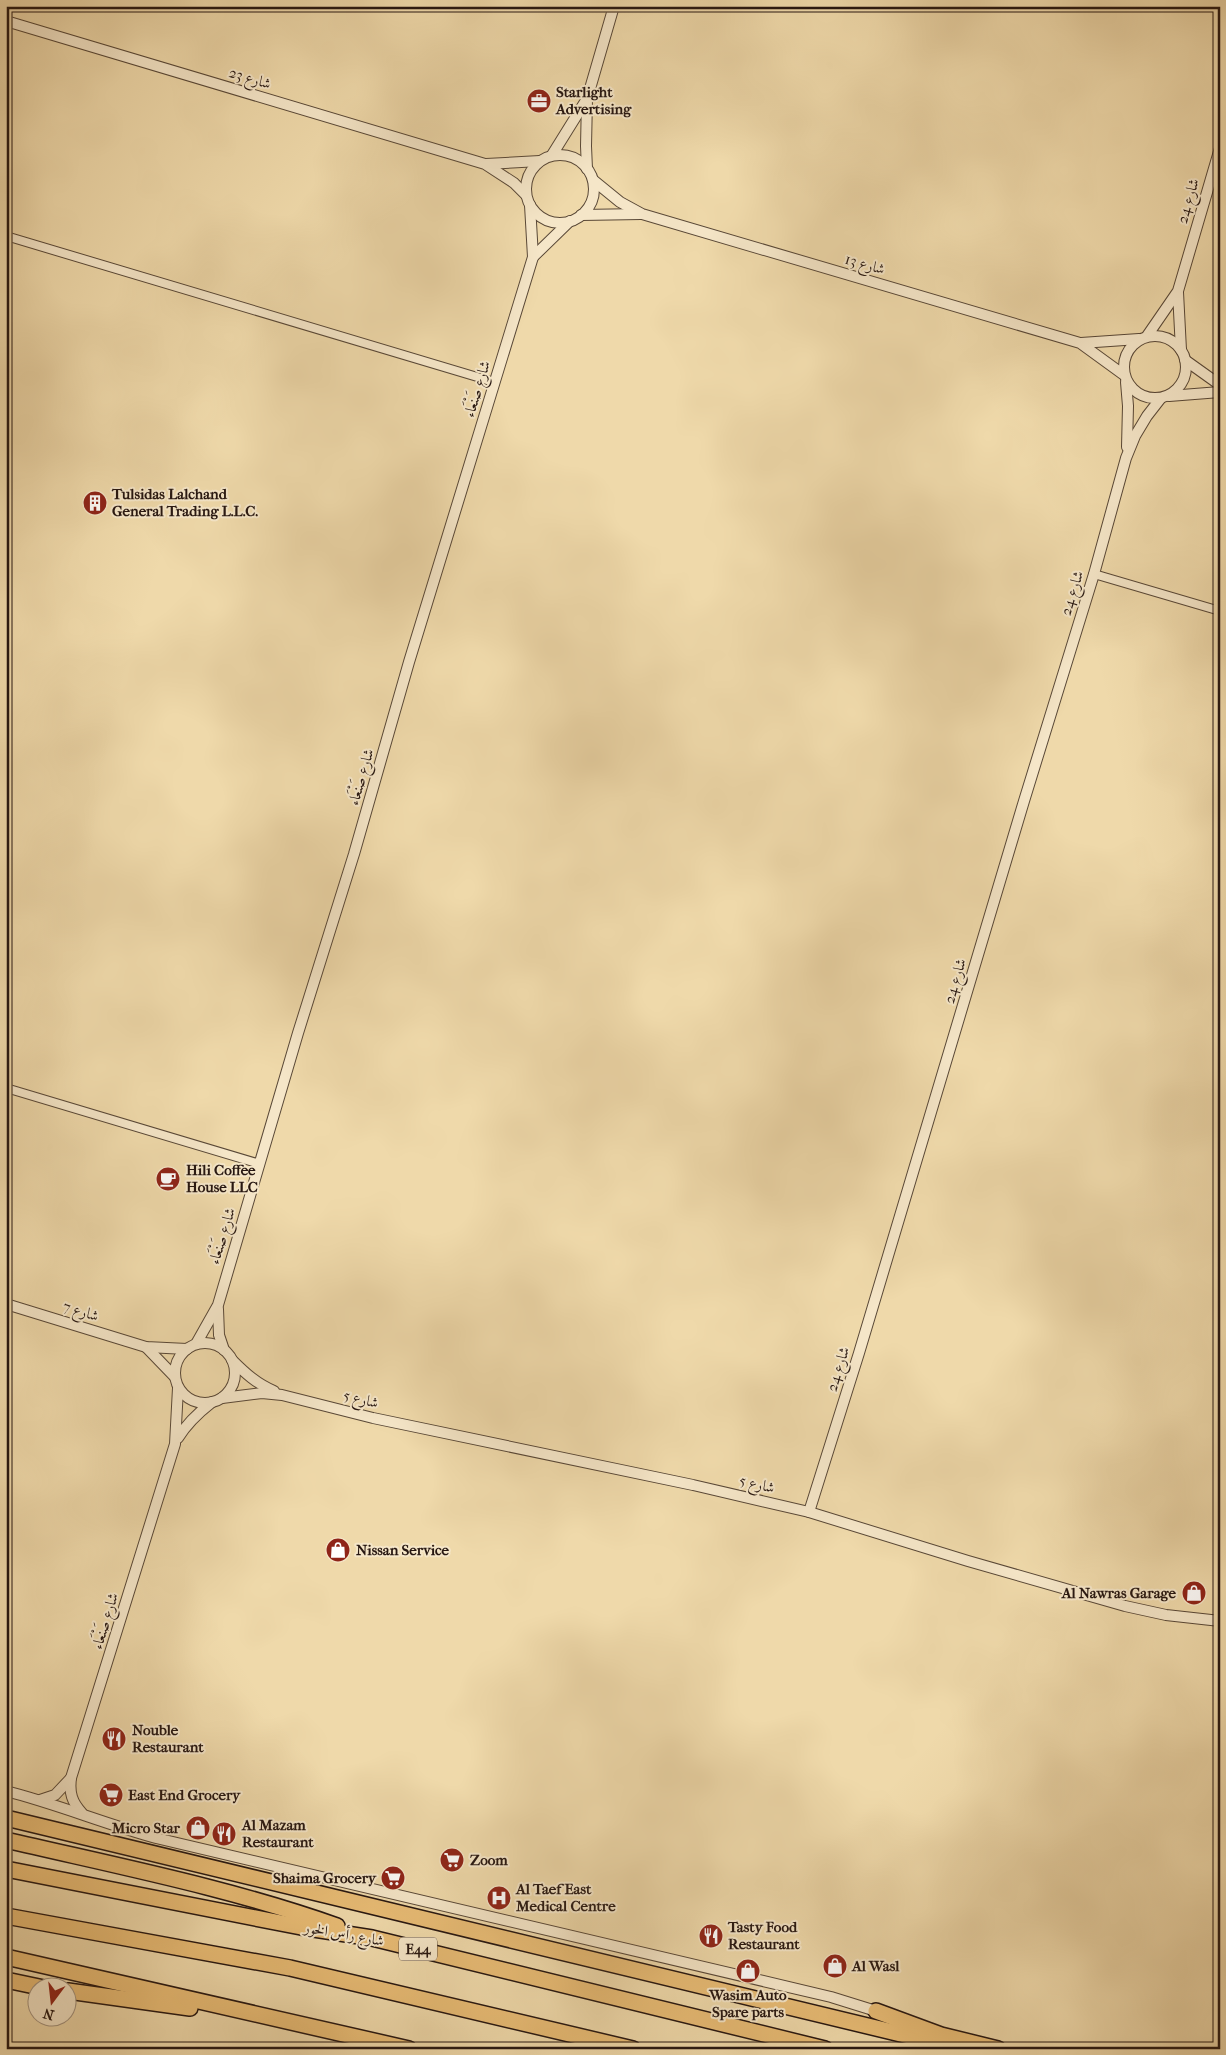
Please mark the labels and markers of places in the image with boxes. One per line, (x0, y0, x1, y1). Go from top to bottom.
place label: Starlight Advertising (555, 83, 632, 118)
office icon: Starlight Advertising (526, 88, 552, 114)
place label: Tulsidas Lalchand General Trading L.L.C. (111, 485, 258, 520)
building icon: Tulsidas Lalchand General Trading L.L.C. (82, 490, 108, 516)
place label: Hili Coffee House LLC (186, 1161, 258, 1196)
cafe icon: Hili Coffee House LLC (155, 1166, 181, 1192)
shop icon: Nissan Service (325, 1537, 351, 1563)
place label: Nissan Service (356, 1541, 450, 1559)
shop icon: Al Nawras Garage (1181, 1580, 1207, 1606)
place label: Al Nawras Garage (1061, 1584, 1177, 1602)
place label: Nouble Restaurant (132, 1721, 204, 1756)
restaurant icon: Nouble Restaurant (101, 1726, 127, 1752)
supermarket icon: East End Grocery (98, 1782, 124, 1808)
place label: East End Grocery (128, 1786, 241, 1804)
shop icon: Micro Star (185, 1815, 211, 1841)
place label: Al Mazam Restaurant (241, 1816, 314, 1851)
place label: Micro Star (111, 1819, 181, 1837)
restaurant icon: Al Mazam Restaurant (211, 1821, 237, 1847)
supermarket icon: Zoom (439, 1847, 465, 1873)
place label: Zoom (470, 1851, 508, 1869)
supermarket icon: Shaima Grocery (380, 1865, 406, 1891)
place label: Shaima Grocery (273, 1869, 377, 1887)
place label: Al Taef East Medical Centre (515, 1880, 616, 1915)
hospital icon: Al Taef East Medical Centre (486, 1885, 512, 1911)
place label: Tasty Food Restaurant (727, 1918, 800, 1953)
restaurant icon: Tasty Food Restaurant (698, 1923, 724, 1949)
shop icon: Al Wasl (822, 1953, 848, 1979)
place label: Al Wasl (851, 1957, 900, 1975)
shop icon: Wasim Auto Spare parts (735, 1958, 761, 1984)
place label: Wasim Auto Spare parts (708, 1986, 787, 2021)

